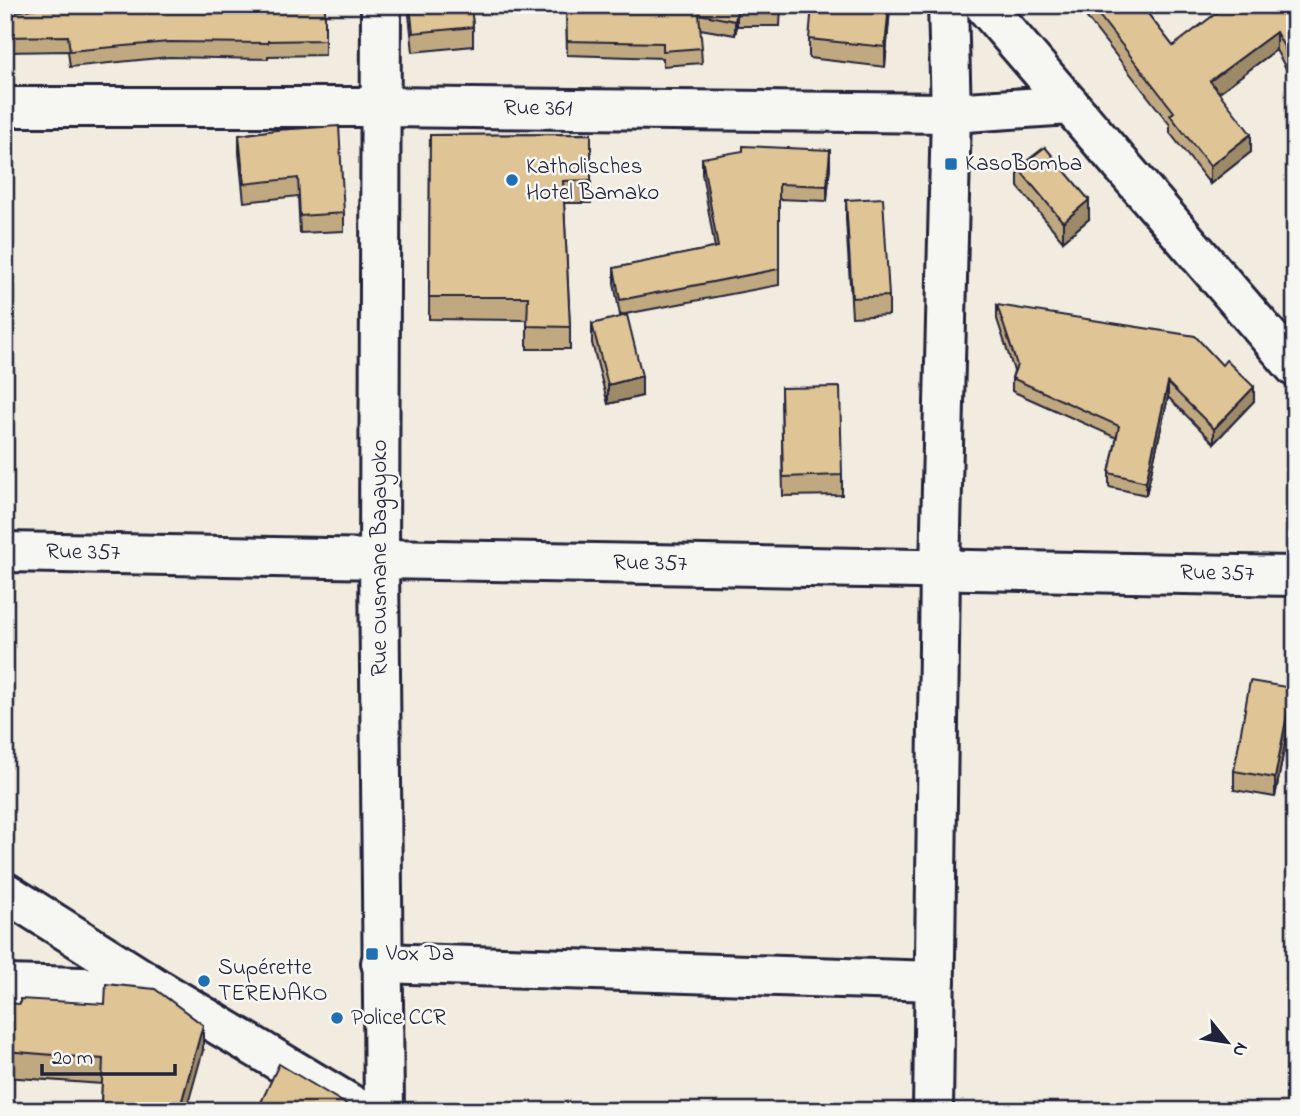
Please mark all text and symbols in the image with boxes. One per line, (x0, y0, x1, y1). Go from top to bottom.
street label: Rue 361 (503, 92, 573, 126)
place label: KasoBomba (965, 148, 1082, 181)
place label: Katholisches Hotel Bamako (526, 151, 659, 210)
marker: KasoBomba (943, 156, 959, 172)
marker: Katholisches Hotel Bamako (504, 172, 520, 188)
street label: Rue Ousmane Bagayoko (364, 440, 399, 676)
street label: Rue 357 (46, 536, 121, 570)
street label: Rue 357 (613, 547, 688, 581)
street label: Rue 357 (1180, 557, 1255, 591)
place label: Vox Da (385, 938, 454, 971)
marker: Vox Da (364, 946, 380, 962)
place label: Supérette TERENAKO (218, 952, 328, 1011)
marker: Supérette TERENAKO (196, 973, 212, 989)
place label: Police CCR (351, 1002, 446, 1035)
north arrow (1192, 1007, 1262, 1078)
marker: Police CCR (329, 1010, 345, 1026)
scale bar (42, 1032, 175, 1076)
text: N (1225, 1037, 1254, 1062)
text: 20 m (52, 1044, 93, 1074)

